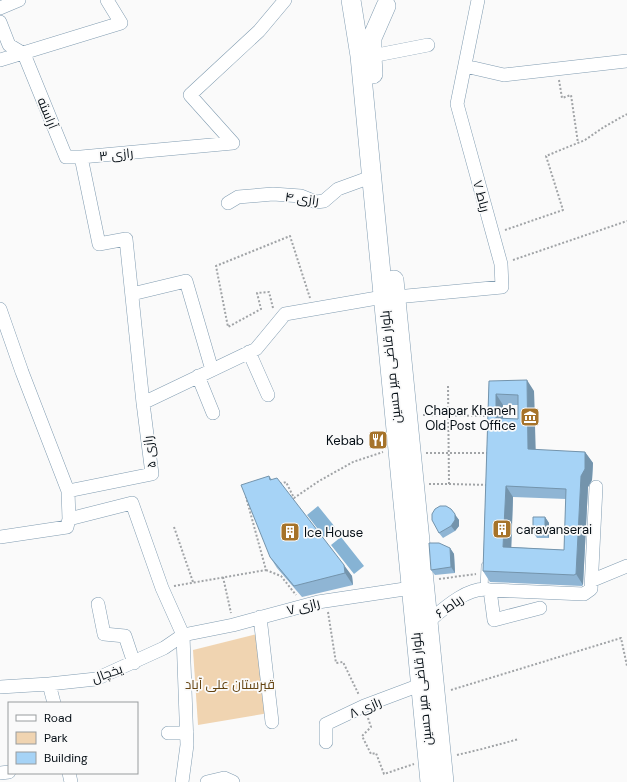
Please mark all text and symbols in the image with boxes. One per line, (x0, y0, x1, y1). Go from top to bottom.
street label: آراسته (34, 95, 62, 132)
street label: رازی ۳ (98, 144, 134, 165)
street label: رباط ۷ (469, 178, 494, 214)
street label: رازی ۴ (284, 188, 320, 209)
street label: بلوار قاضی میر حسین (376, 310, 405, 424)
place label: Chapar Khaneh Old Post Office (424, 402, 516, 434)
museum icon: Chapar Khaneh Old Post Office (519, 406, 541, 428)
restaurant icon: Kebab (367, 429, 389, 451)
place label: Kebab (326, 432, 364, 449)
street label: رازی ۵ (139, 435, 160, 469)
building icon: caravanserai (491, 518, 513, 540)
building icon: Ice House (279, 521, 301, 543)
place label: caravanserai (516, 521, 592, 538)
place label: Ice House (304, 524, 363, 541)
street label: رباط ۶ (432, 591, 467, 622)
street label: رازی ۷ (285, 594, 321, 619)
street label: بلوار قاضی میر حسین (407, 632, 436, 746)
street label: یخچال (89, 660, 126, 688)
park label: قبرستان علی آباد (185, 676, 275, 693)
street label: رازی ۸ (346, 693, 384, 722)
legend (8, 702, 138, 774)
text: Road (44, 710, 72, 726)
text: Park (44, 730, 68, 746)
text: Building (44, 750, 88, 766)

